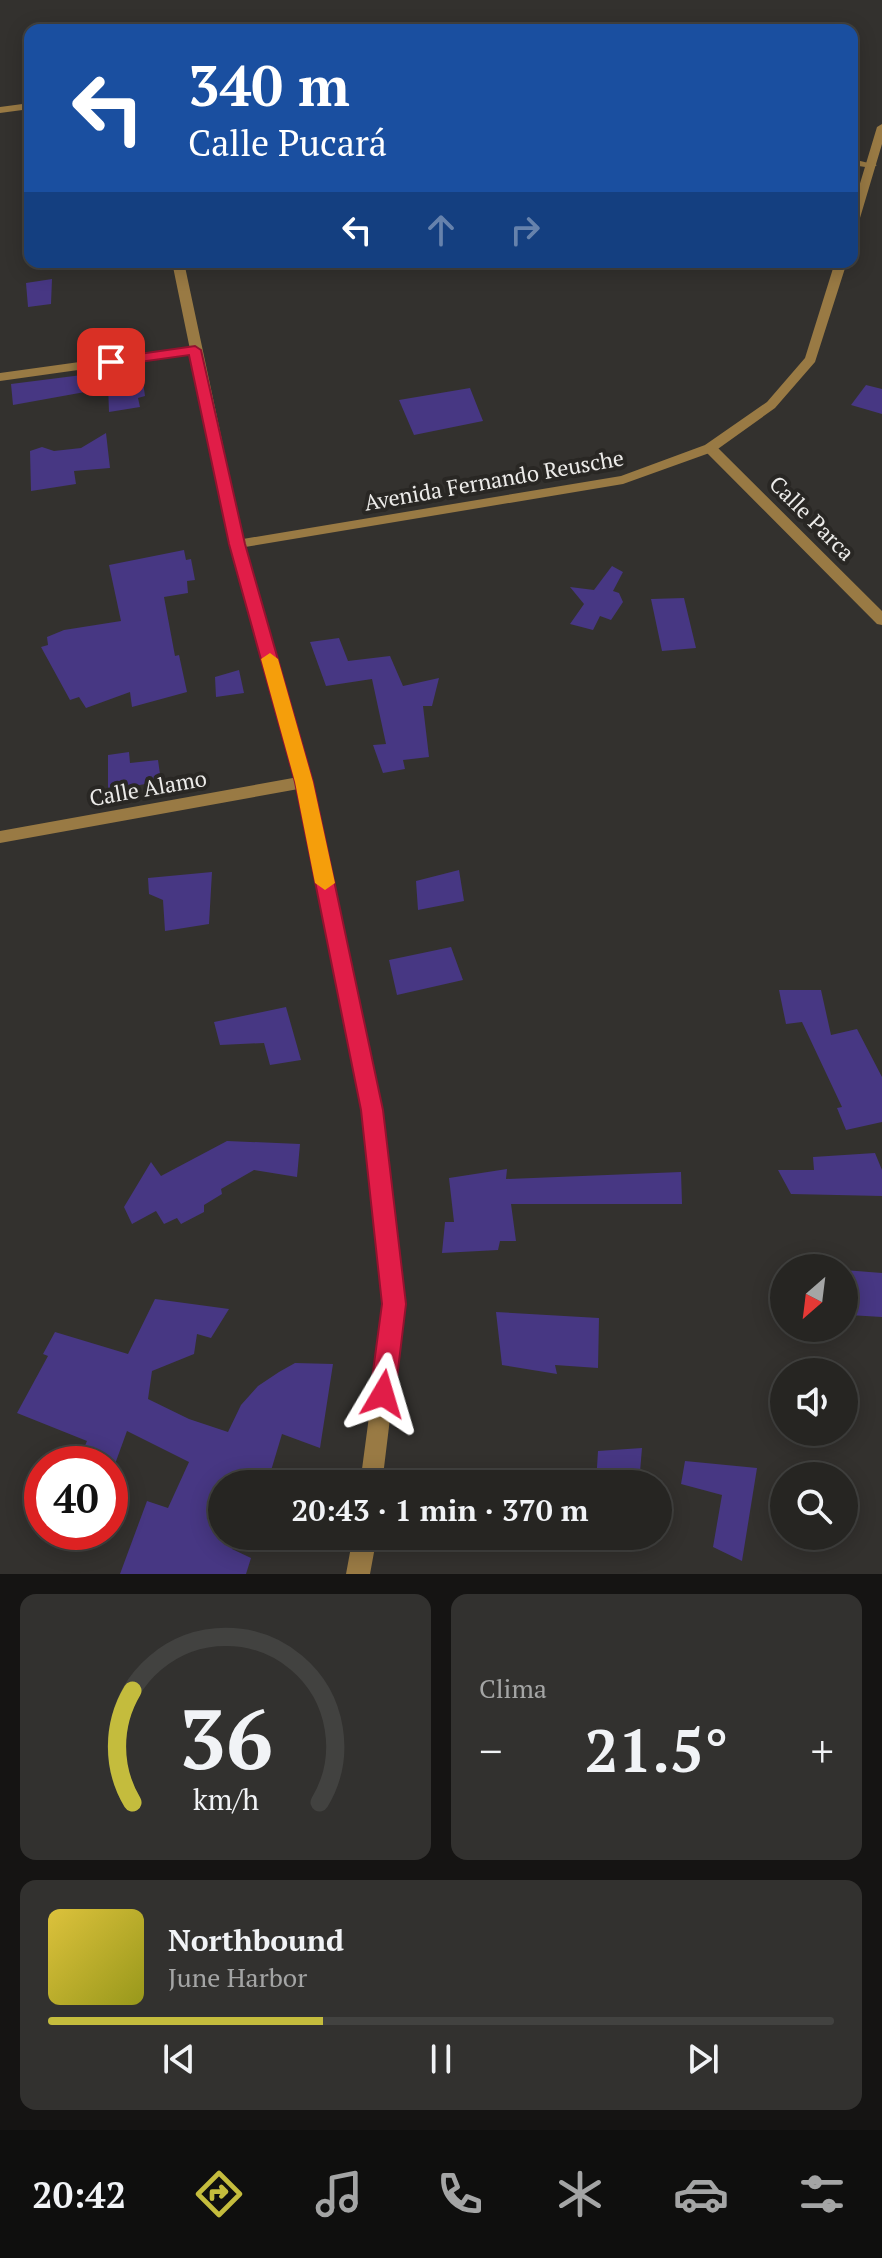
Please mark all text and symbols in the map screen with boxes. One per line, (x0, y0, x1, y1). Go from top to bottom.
text: 340 m (188, 48, 350, 122)
icon: left (56, 56, 160, 160)
text: Calle Pucará (188, 119, 387, 166)
icon: left (335, 208, 379, 252)
icon: ahead (419, 208, 463, 252)
icon: right (503, 208, 547, 252)
pin (77, 328, 145, 396)
icon: arrive (89, 340, 133, 384)
street label: Avenida Fernando Reusche (362, 442, 626, 517)
street label: Calle Parca (764, 469, 861, 566)
street label: Calle Alamo (87, 763, 209, 812)
north arrow (770, 1254, 858, 1342)
map controls (770, 1254, 858, 1550)
position arrow (341, 1352, 425, 1436)
button: sound (770, 1358, 858, 1446)
speed limit sign: 40 (24, 1446, 128, 1550)
button: search (770, 1462, 858, 1550)
text: 20:43 · 1 min · 370 m (292, 1490, 588, 1530)
text: Clima (479, 1671, 547, 1705)
text: 36 (178, 1683, 273, 1793)
text: 21.5° (584, 1710, 729, 1789)
text: − (479, 1721, 502, 1780)
text: + (811, 1721, 834, 1780)
text: km/h (192, 1780, 259, 1818)
text: Northbound (168, 1920, 344, 1960)
text: June Harbor (168, 1960, 307, 1994)
icon: previous (157, 2037, 201, 2081)
icon: pause (419, 2037, 463, 2081)
icon: next (681, 2037, 725, 2081)
icon: directions (191, 2166, 247, 2222)
icon: music (311, 2166, 367, 2222)
icon: phone (432, 2166, 488, 2222)
icon: climate (552, 2166, 608, 2222)
icon: car (673, 2166, 729, 2222)
icon: filters (794, 2166, 850, 2222)
text: 20:42 (32, 2171, 126, 2218)

